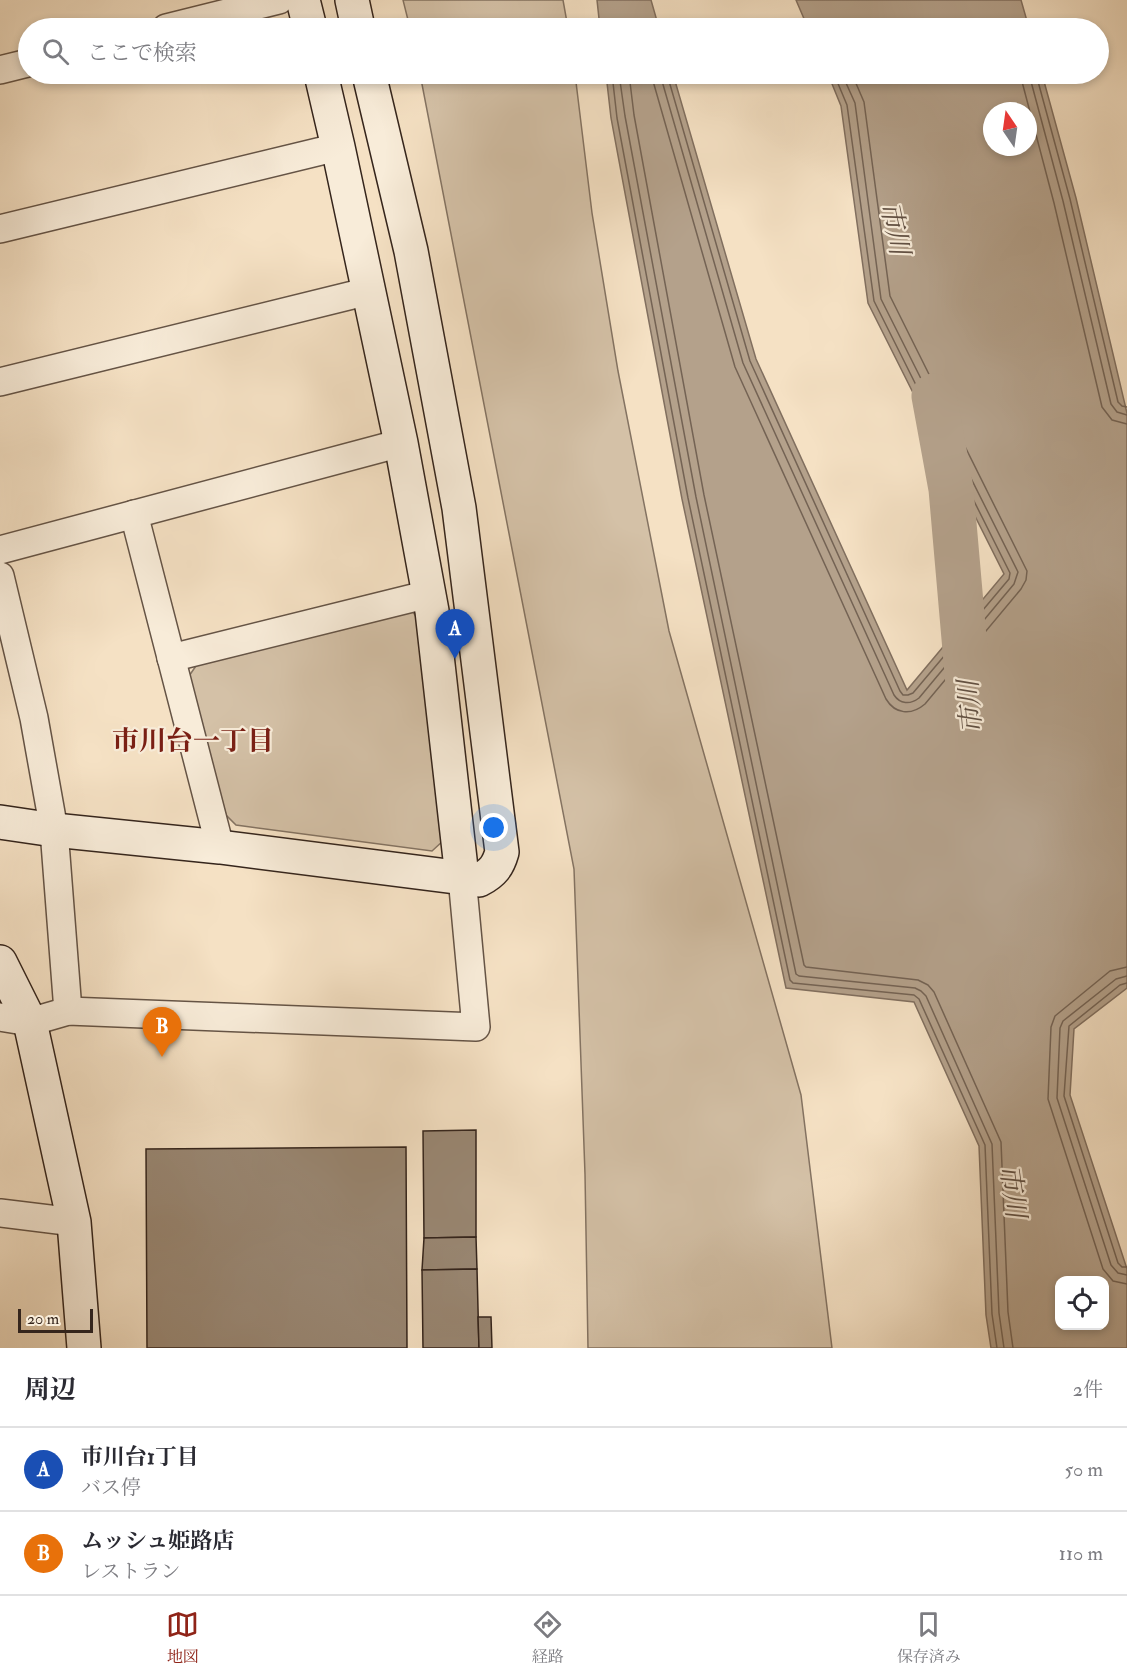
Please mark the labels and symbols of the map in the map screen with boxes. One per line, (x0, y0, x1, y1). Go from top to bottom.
north arrow (983, 102, 1037, 156)
water label: 市川 (873, 198, 917, 261)
pin: A (436, 610, 474, 659)
water label: 市川 (951, 676, 989, 735)
district label: 市川台一丁目 (112, 725, 274, 758)
your location (479, 813, 508, 842)
pin: B (142, 1008, 182, 1057)
water label: 市川 (992, 1162, 1033, 1223)
scale bar (18, 1306, 93, 1334)

